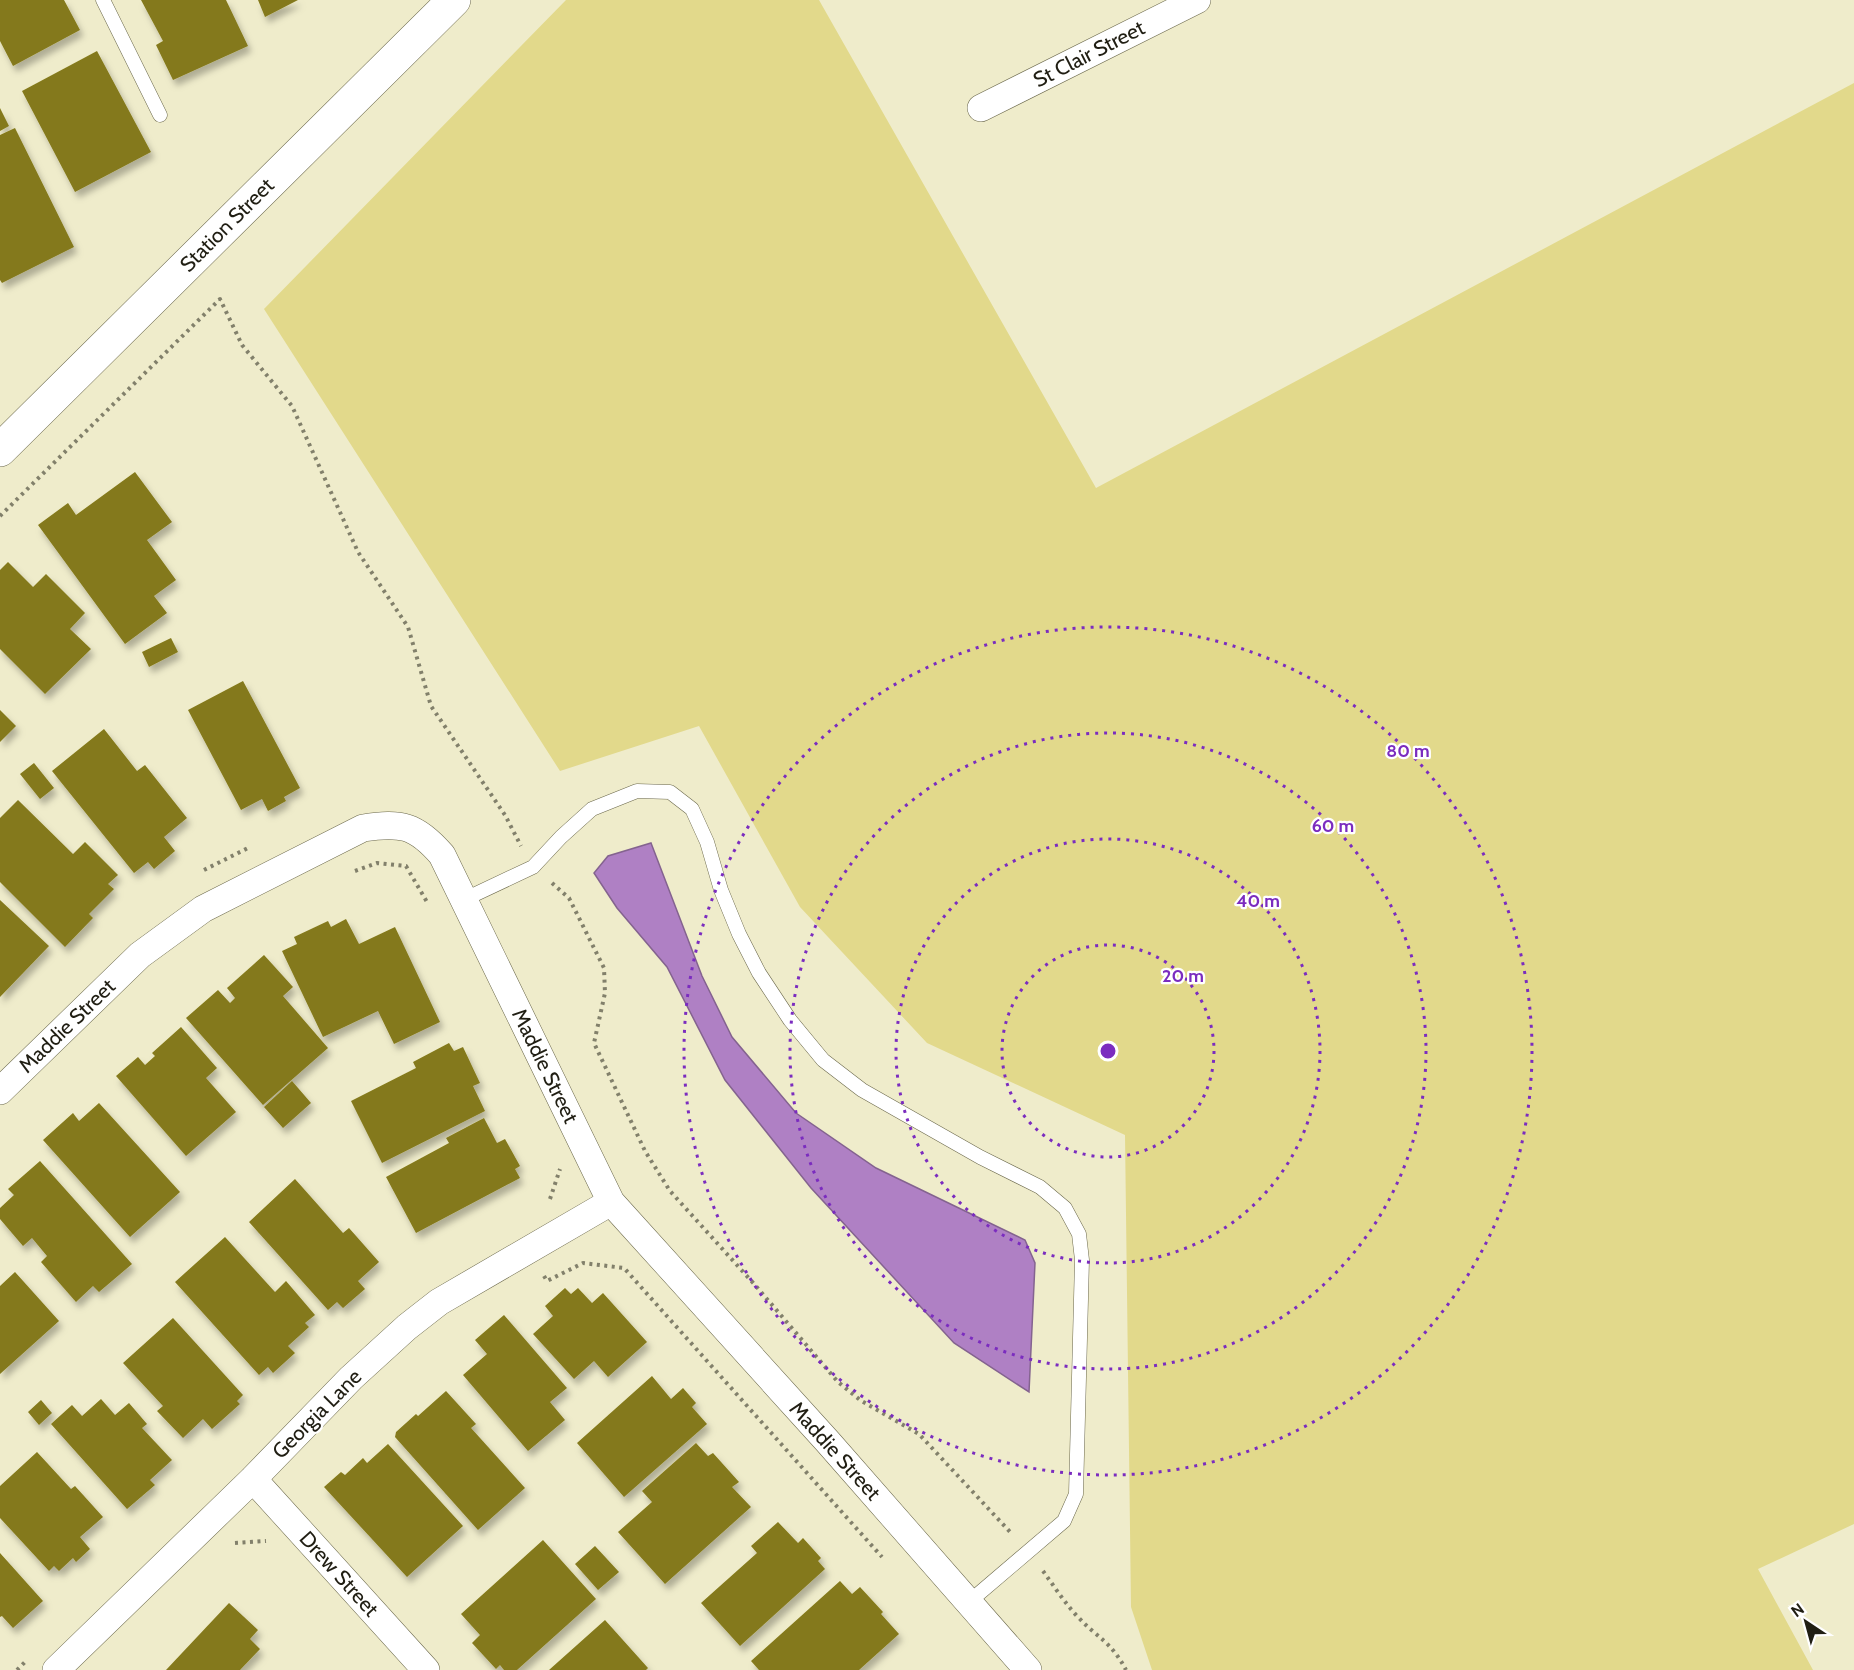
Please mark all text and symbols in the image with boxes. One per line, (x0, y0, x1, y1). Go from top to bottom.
street label: St Clair Street (1029, 15, 1149, 92)
street label: Station Street (175, 173, 279, 277)
text: 80 m (1386, 740, 1430, 762)
text: 60 m (1312, 815, 1354, 837)
text: 40 m (1236, 890, 1280, 912)
text: 20 m (1162, 965, 1204, 987)
street label: Maddie Street (13, 974, 120, 1078)
street label: Maddie Street (507, 1004, 584, 1127)
centre of rings (1098, 1041, 1118, 1061)
street label: Georgia Lane (267, 1364, 367, 1464)
street label: Maddie Street (785, 1396, 886, 1505)
street label: Drew Street (295, 1526, 384, 1621)
north arrow (1776, 1592, 1836, 1652)
text: N (1787, 1599, 1808, 1621)

